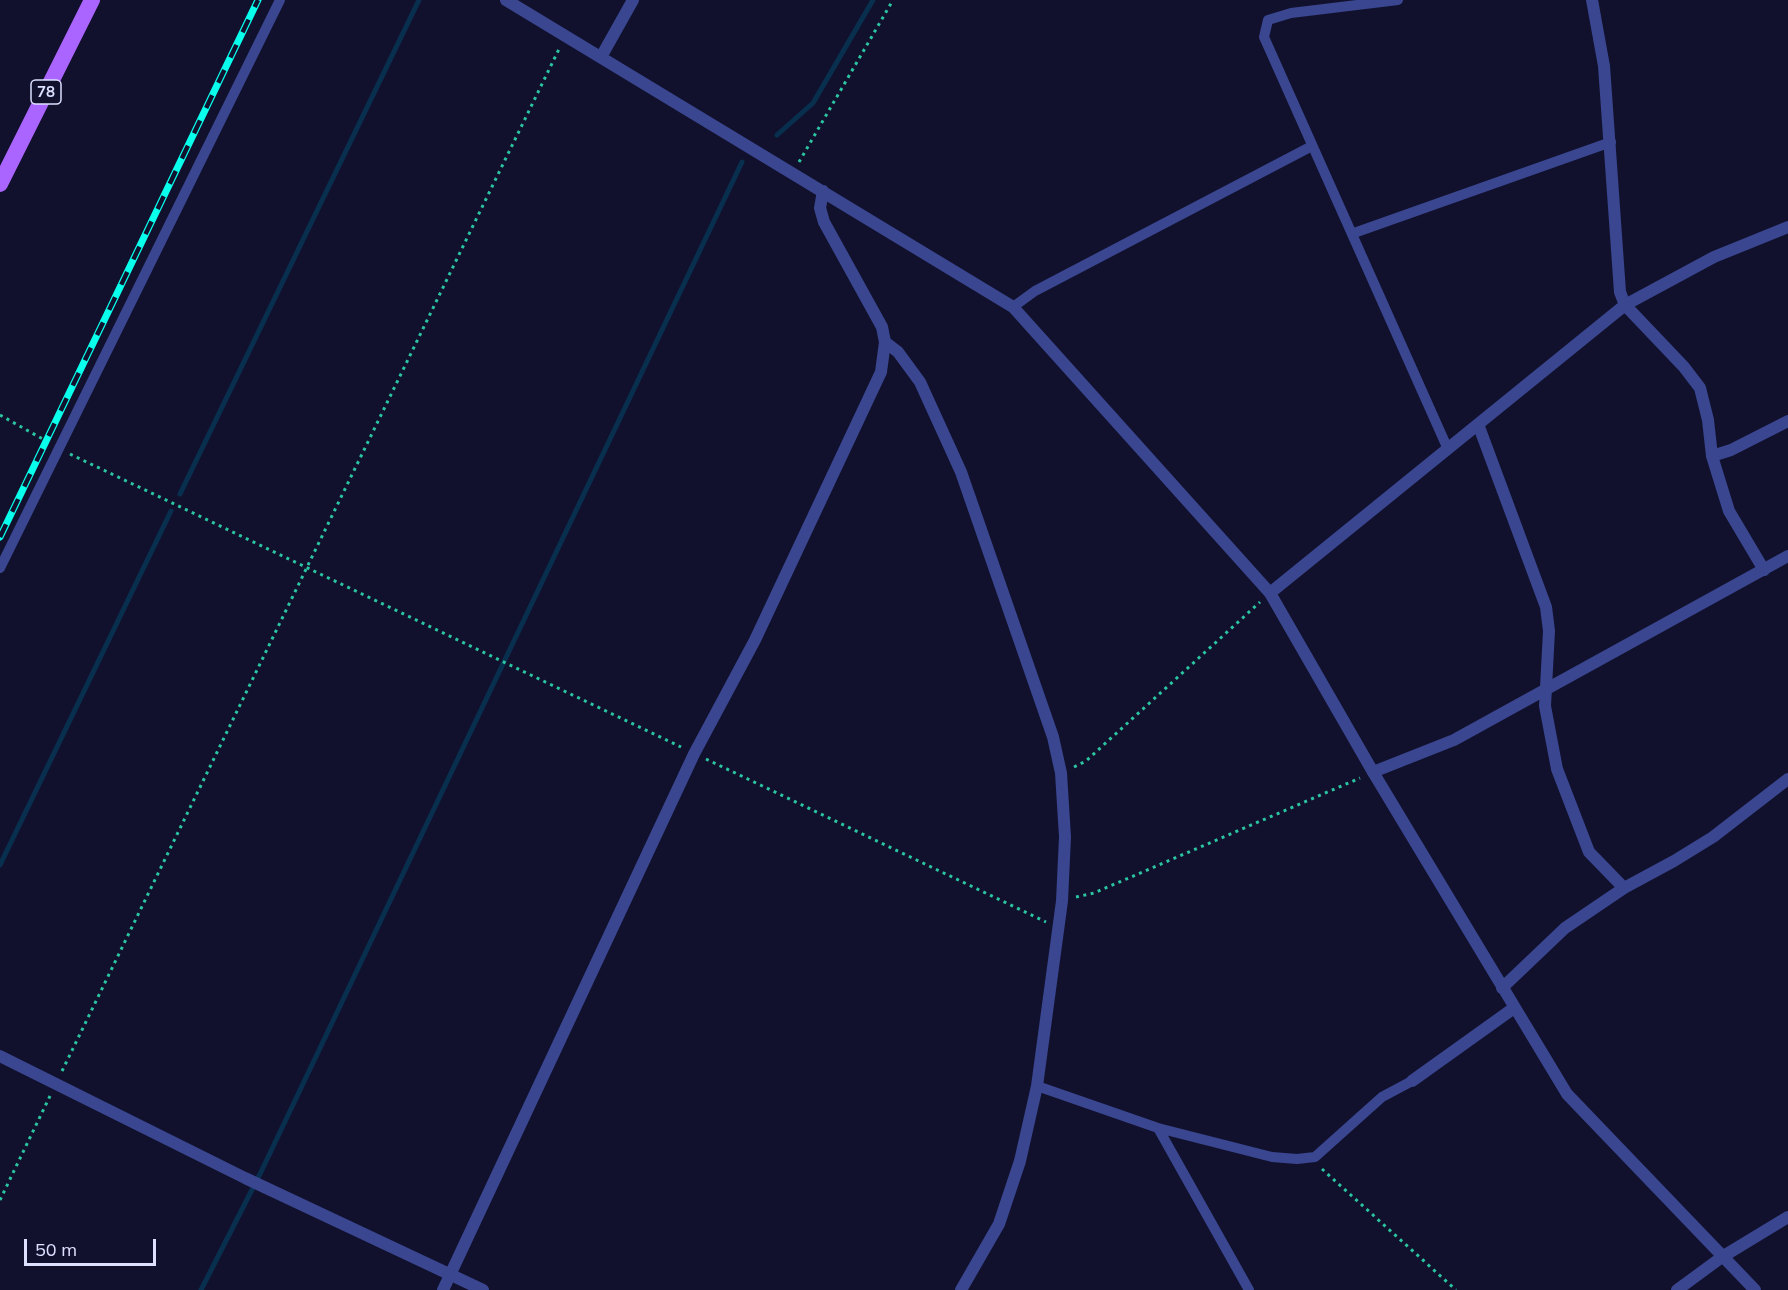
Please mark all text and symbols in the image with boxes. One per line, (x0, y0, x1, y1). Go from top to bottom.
road number: 78 (31, 80, 61, 104)
scale bar (27, 1227, 159, 1265)
text: 50 m (35, 1238, 77, 1261)

